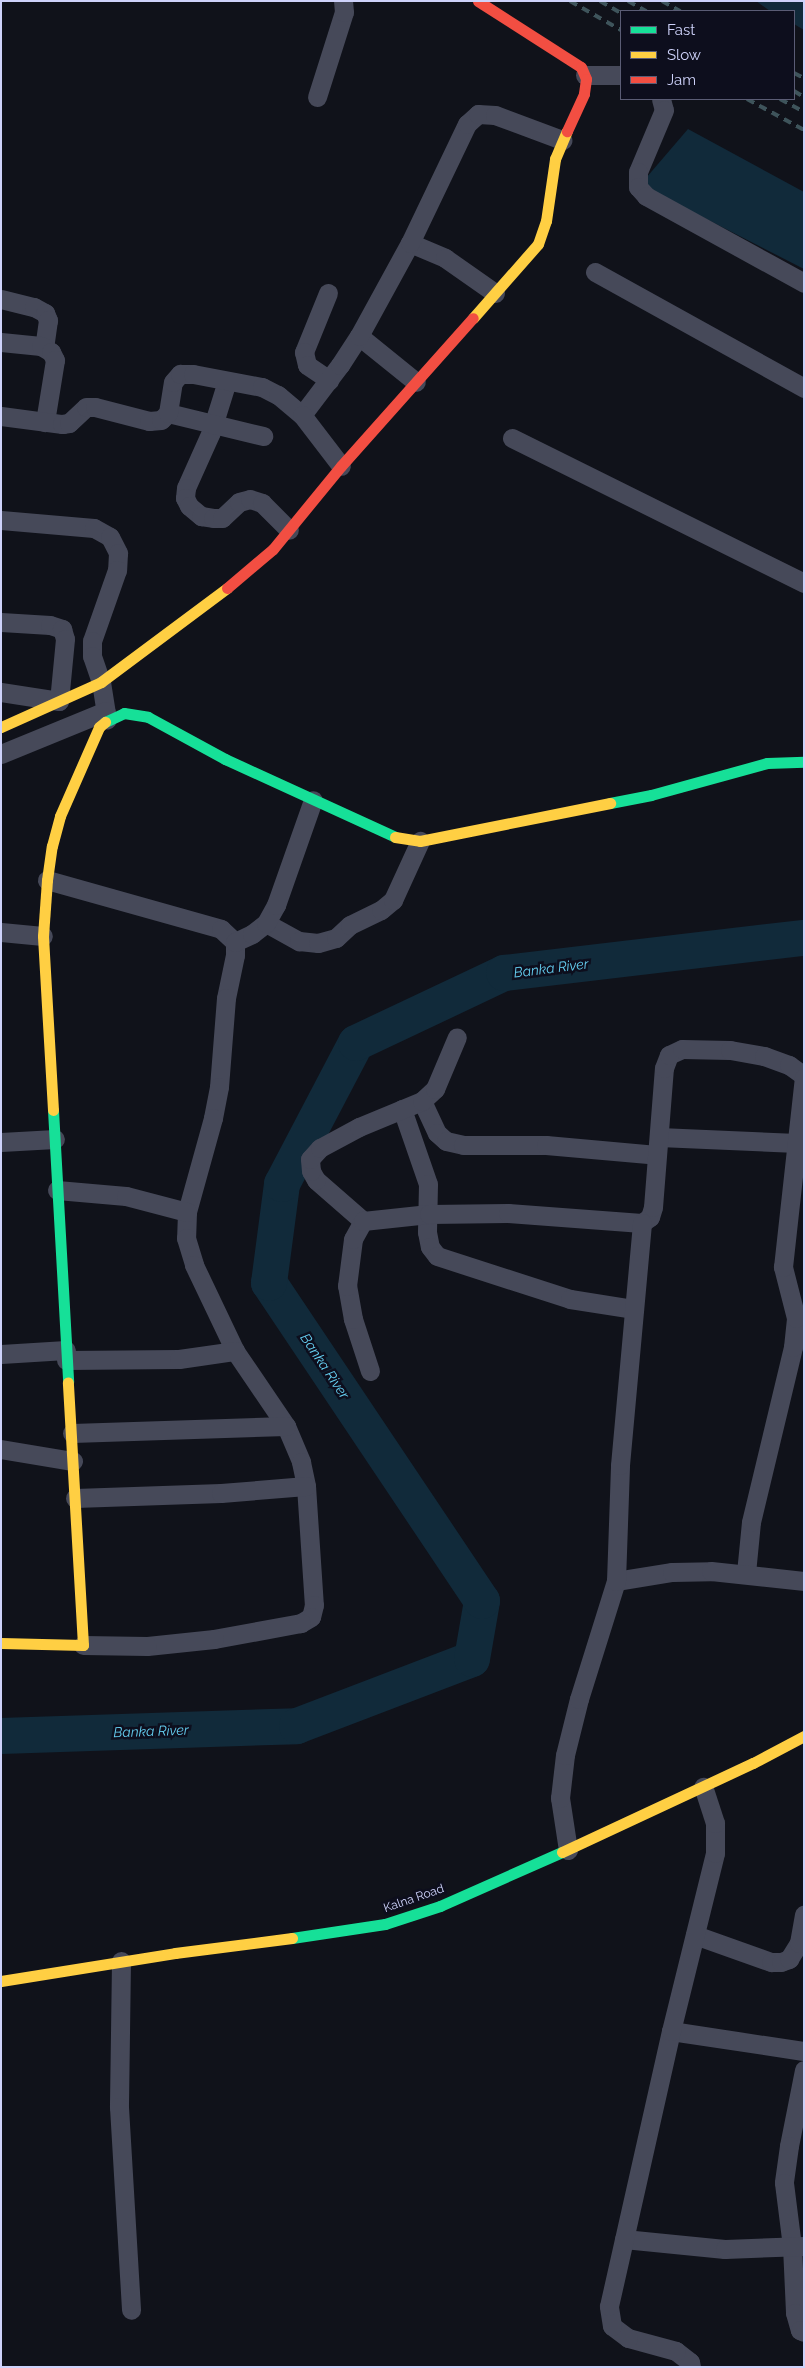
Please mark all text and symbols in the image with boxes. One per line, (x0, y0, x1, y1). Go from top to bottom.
legend (620, 10, 795, 100)
text: Fast (667, 21, 695, 39)
text: Slow (667, 46, 701, 64)
text: Jam (667, 71, 696, 89)
water label: Banka River (513, 955, 589, 981)
water label: Banka River (297, 1330, 353, 1402)
water label: Banka River (113, 1721, 189, 1741)
street label: Kalna Road (382, 1882, 446, 1916)

